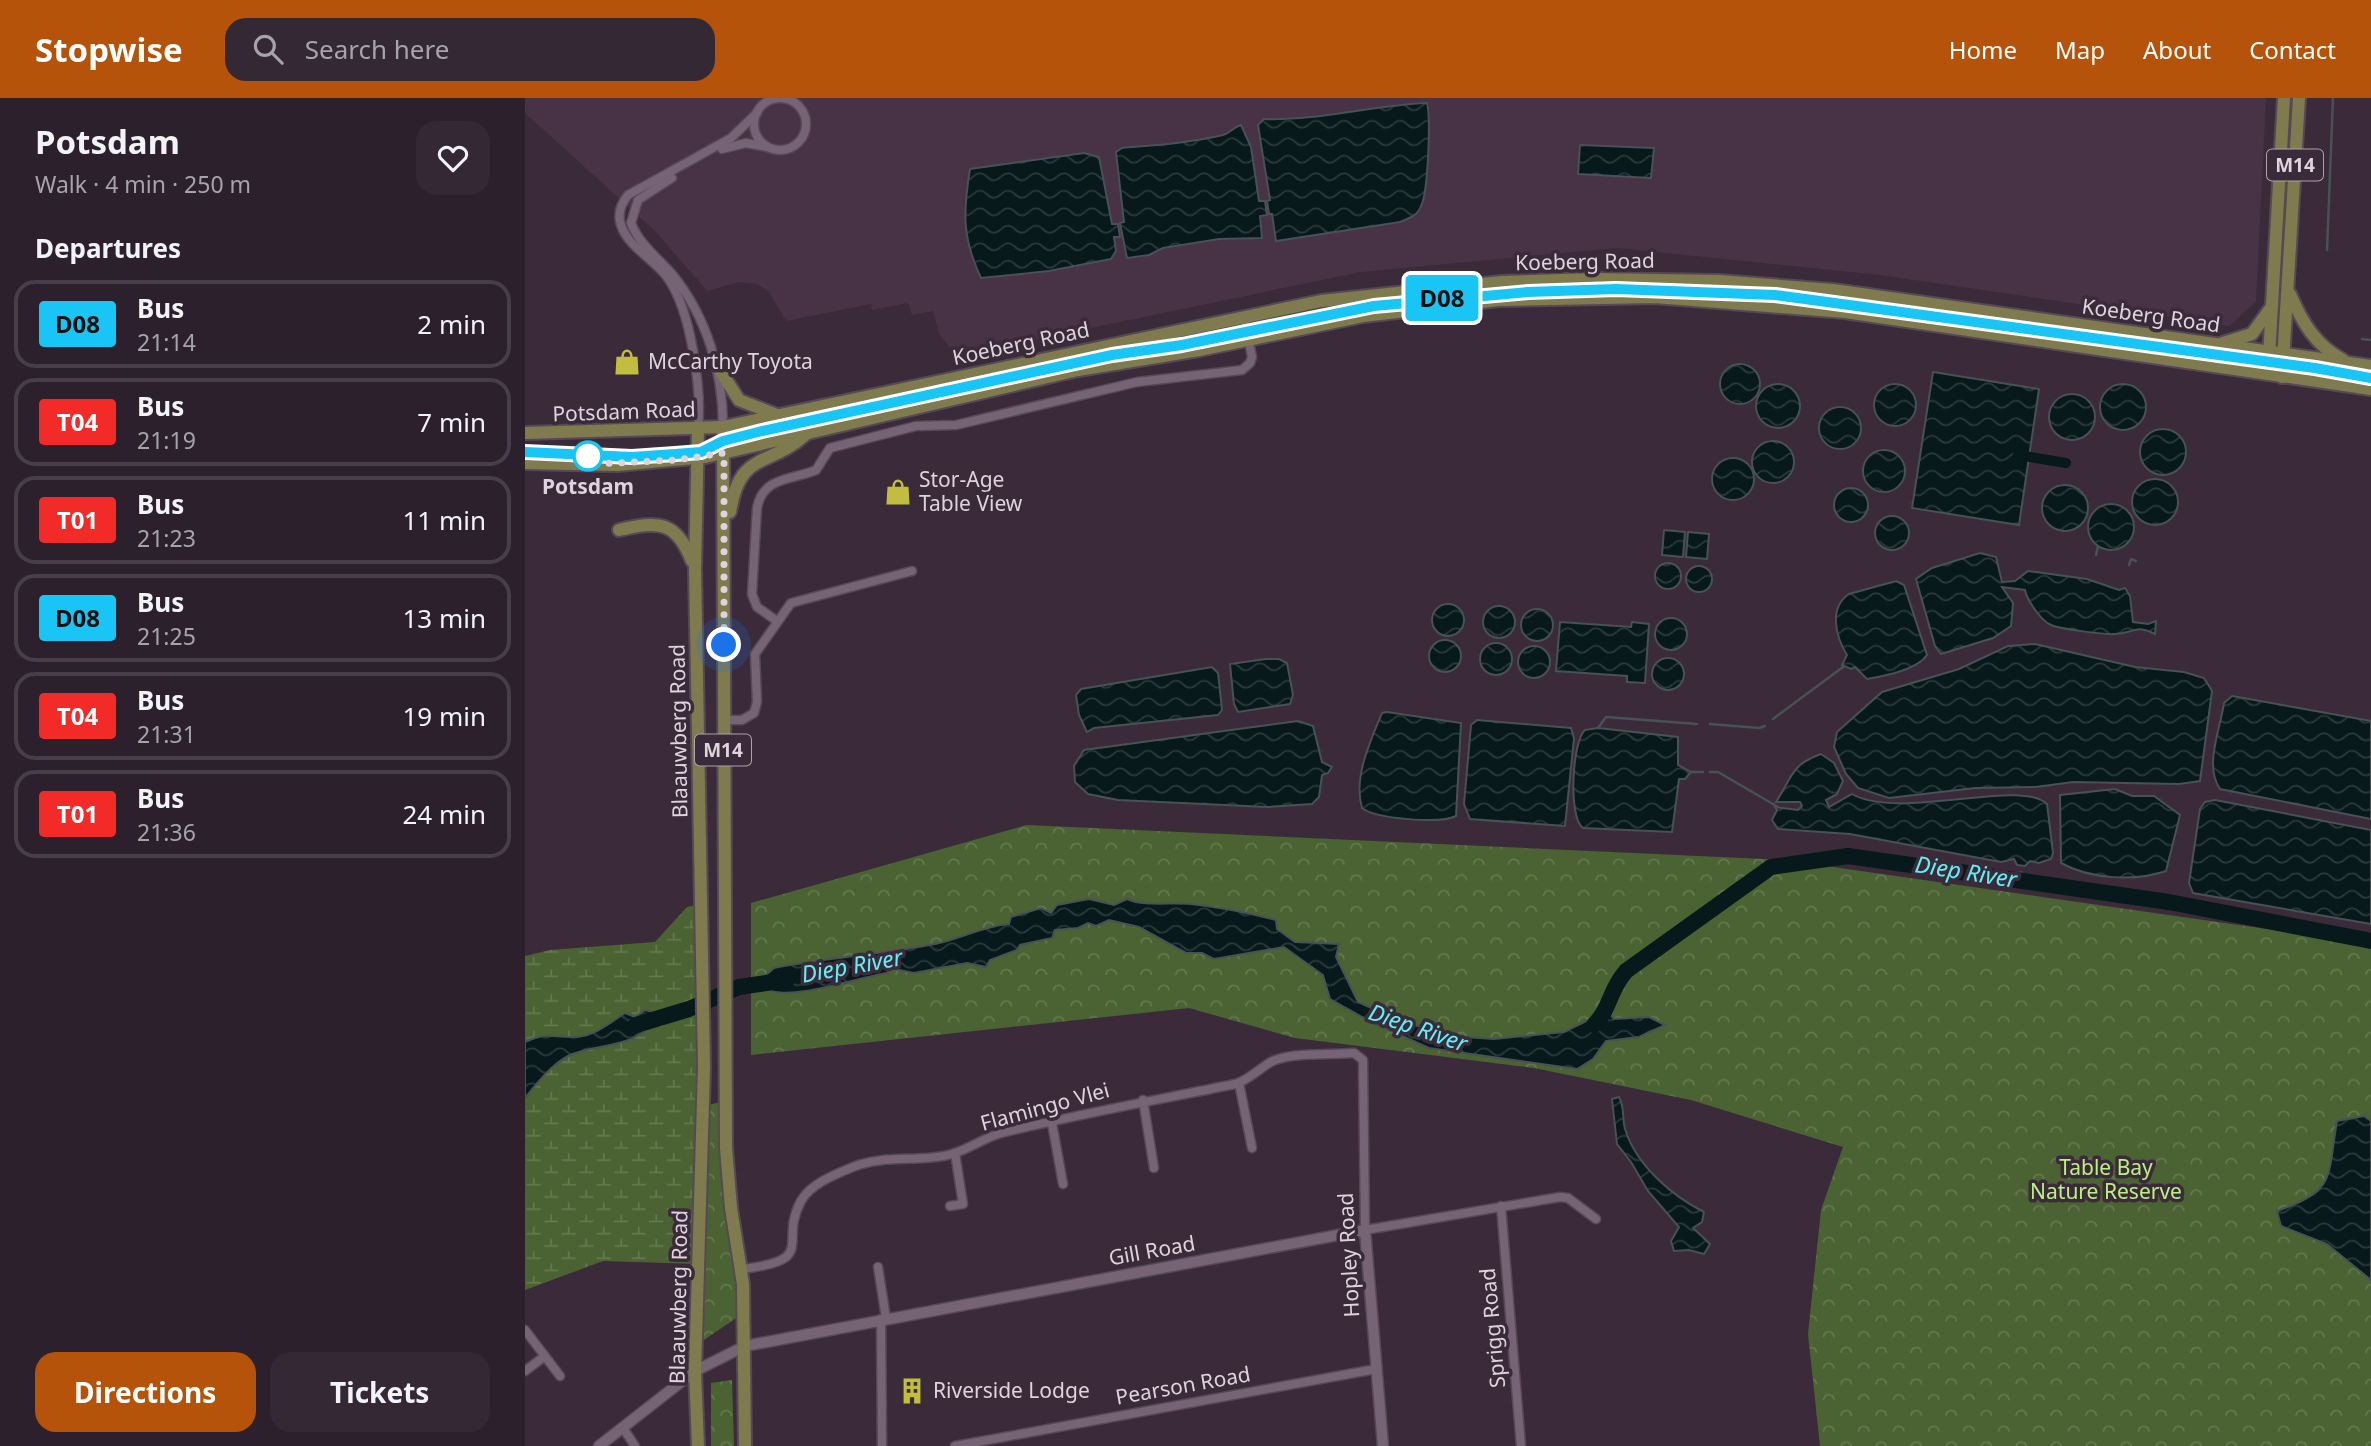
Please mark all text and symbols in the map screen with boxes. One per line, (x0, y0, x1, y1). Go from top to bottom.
search box (225, 18, 715, 81)
text: Stopwise (35, 27, 183, 72)
icon: search (249, 30, 287, 68)
text: Search here (305, 31, 449, 67)
text: Home (1949, 33, 2017, 66)
text: Map (2055, 33, 2105, 66)
text: About (2143, 33, 2211, 66)
text: Contact (2249, 33, 2336, 66)
text: Potsdam (35, 119, 180, 164)
button: heart (416, 121, 490, 195)
road number: M14 (2267, 150, 2323, 180)
text: Walk · 4 min · 250 m (35, 168, 251, 200)
text: Departures (35, 230, 181, 266)
street label: Koeberg Road (1515, 246, 1655, 276)
line badge: D08 (1402, 275, 1482, 321)
text: D08 (1419, 281, 1465, 314)
text: Bus (137, 290, 184, 326)
street label: Koeberg Road (2080, 291, 2222, 339)
text: 2 min (417, 306, 486, 342)
text: D08 (55, 307, 100, 340)
street label: Koeberg Road (950, 315, 1092, 371)
text: 21:14 (137, 326, 196, 358)
shop icon: McCarthy Toyota (612, 347, 642, 377)
place label: McCarthy Toyota (648, 347, 813, 375)
text: Bus (137, 388, 184, 424)
street label: Potsdam Road (552, 395, 696, 427)
text: 7 min (417, 404, 486, 440)
text: T04 (57, 405, 98, 438)
text: 21:19 (137, 424, 196, 456)
marker: Potsdam (573, 441, 603, 471)
place label: Stor-Age Table View (919, 465, 1023, 517)
place label: Potsdam (542, 472, 634, 500)
shop icon: Stor-Age Table View (883, 477, 913, 507)
text: Bus (137, 486, 184, 522)
text: 11 min (402, 502, 486, 538)
text: T01 (57, 503, 98, 536)
text: 21:23 (137, 522, 196, 554)
text: Bus (137, 584, 184, 620)
text: 13 min (402, 600, 486, 636)
text: D08 (55, 601, 100, 634)
text: 21:25 (137, 620, 196, 652)
your location (706, 627, 741, 662)
street label: Blaauwberg Road (662, 644, 694, 818)
text: Bus (137, 682, 184, 718)
text: 19 min (402, 698, 486, 734)
text: T04 (57, 699, 98, 732)
text: 21:31 (137, 718, 196, 750)
road number: M14 (695, 734, 751, 765)
text: Bus (137, 780, 184, 816)
text: 24 min (402, 796, 486, 832)
text: T01 (57, 797, 98, 830)
text: 21:36 (137, 816, 196, 848)
water label: Diep River (1913, 847, 2020, 895)
water label: Diep River (799, 940, 906, 990)
water label: Diep River (1365, 995, 1473, 1059)
street label: Flamingo Vlei (977, 1075, 1112, 1137)
park label: Table Bay Nature Reserve (2030, 1153, 2182, 1205)
street label: Hopley Road (1331, 1192, 1365, 1318)
street label: Blaauwberg Road (662, 1210, 694, 1384)
street label: Gill Road (1106, 1229, 1197, 1271)
street label: Sprigg Road (1473, 1267, 1511, 1389)
button: Directions (35, 1352, 256, 1432)
button: Tickets (270, 1352, 490, 1432)
street label: Pearson Road (1113, 1359, 1253, 1411)
building icon: Riverside Lodge (897, 1376, 927, 1406)
place label: Riverside Lodge (933, 1376, 1090, 1404)

